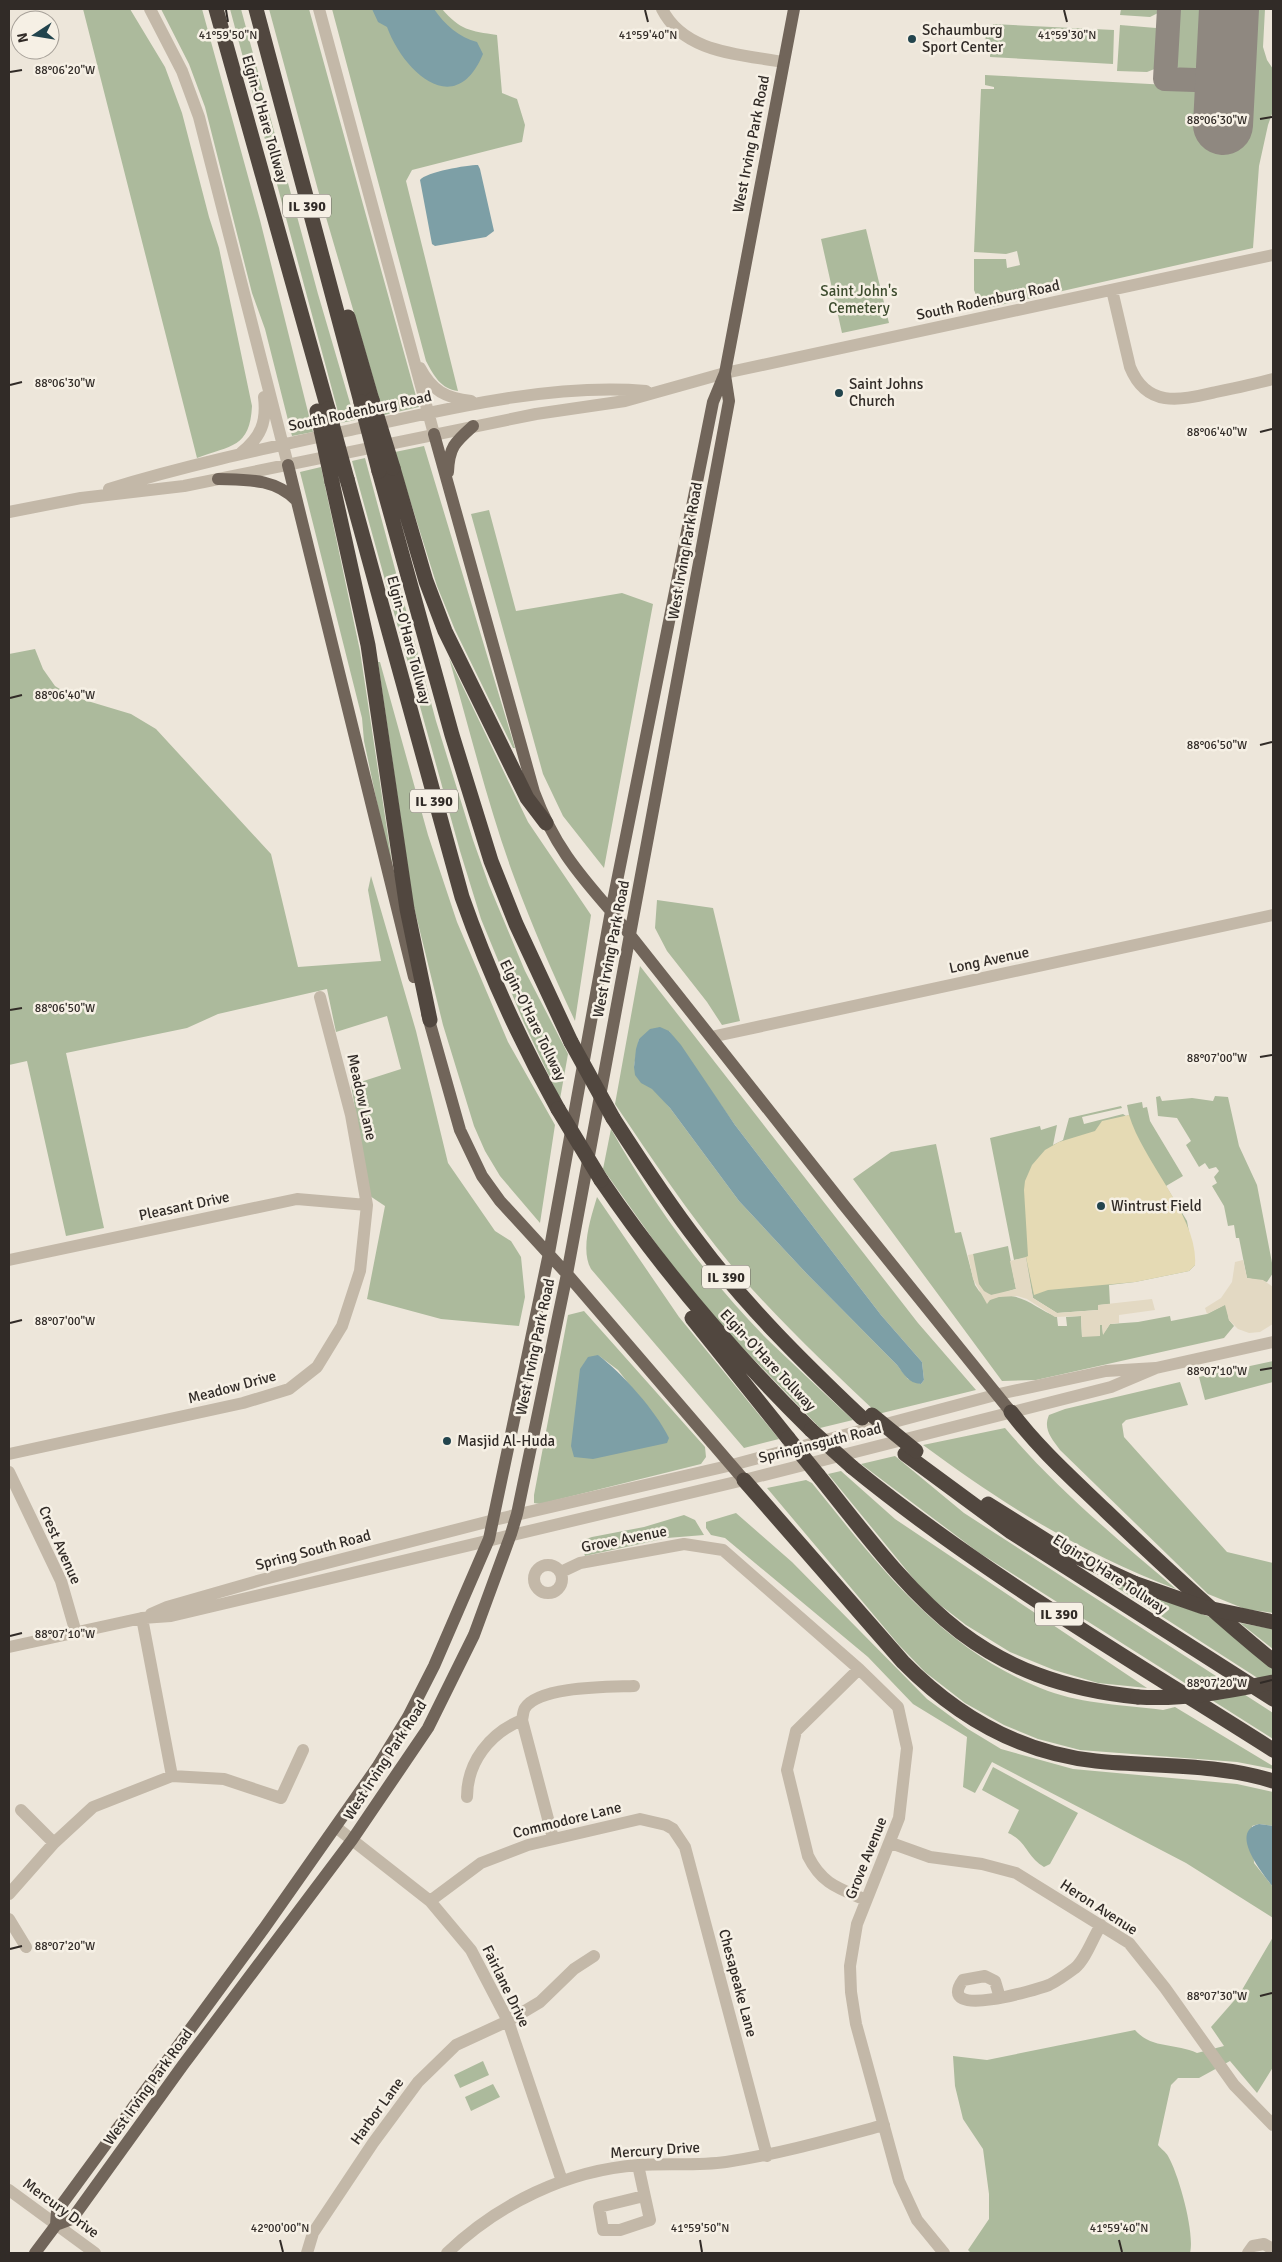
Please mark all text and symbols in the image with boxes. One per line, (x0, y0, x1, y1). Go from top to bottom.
north arrow (10, 10, 60, 60)
place label: Schaumburg Sport Center (922, 21, 1004, 56)
text: 41°59'50"N (199, 28, 257, 43)
text: 41°59'40"N (619, 28, 677, 43)
text: 41°59'30"N (1038, 28, 1096, 43)
text: N (13, 31, 32, 44)
marker: Schaumburg Sport Center (906, 33, 918, 45)
street label: Elgin-O'Hare Tollway (238, 53, 292, 185)
text: 88°06'20"W (35, 63, 95, 78)
street label: West Irving Park Road (729, 74, 773, 214)
text: 88°06'30"W (1187, 113, 1247, 128)
road number: IL 390 (283, 195, 331, 218)
street label: South Rodenburg Road (915, 276, 1061, 324)
park label: Saint John's Cemetery (820, 282, 898, 317)
place label: Saint Johns Church (849, 375, 924, 410)
text: 88°06'30"W (35, 376, 95, 391)
street label: South Rodenburg Road (287, 387, 433, 435)
marker: Saint Johns Church (833, 387, 845, 399)
text: 88°06'40"W (1187, 425, 1247, 440)
street label: West Irving Park Road (664, 481, 706, 621)
street label: Elgin-O'Hare Tollway (383, 574, 435, 706)
text: 88°06'40"W (35, 688, 95, 703)
text: 88°06'50"W (1187, 738, 1247, 753)
road number: IL 390 (410, 789, 458, 812)
street label: West Irving Park Road (589, 879, 633, 1019)
street label: Long Avenue (947, 943, 1031, 977)
street label: Elgin-O'Hare Tollway (496, 957, 570, 1083)
text: 88°06'50"W (35, 1001, 95, 1016)
text: 88°07'00"W (1187, 1051, 1247, 1066)
street label: Meadow Lane (343, 1052, 381, 1142)
street label: Pleasant Drive (137, 1188, 231, 1224)
place label: Wintrust Field (1111, 1197, 1202, 1215)
marker: Wintrust Field (1095, 1200, 1107, 1212)
road number: IL 390 (702, 1266, 750, 1288)
street label: West Irving Park Road (512, 1277, 558, 1417)
street label: Elgin-O'Hare Tollway (716, 1305, 820, 1415)
text: 88°07'00"W (35, 1314, 95, 1329)
text: 88°07'10"W (1187, 1364, 1247, 1379)
street label: Meadow Drive (186, 1367, 278, 1407)
street label: Springinsguth Road (757, 1419, 883, 1467)
place label: Masjid Al-Huda (457, 1432, 555, 1450)
marker: Masjid Al-Huda (441, 1435, 453, 1447)
street label: Crest Avenue (35, 1503, 85, 1587)
street label: Grove Avenue (580, 1522, 668, 1556)
street label: Spring South Road (253, 1526, 373, 1574)
street label: Elgin-O'Hare Tollway (1050, 1530, 1170, 1618)
road number: IL 390 (1035, 1602, 1083, 1626)
text: 88°07'10"W (35, 1627, 95, 1642)
text: 88°07'20"W (1187, 1676, 1247, 1691)
street label: West Irving Park Road (339, 1697, 431, 1823)
street label: Commodore Lane (511, 1798, 623, 1842)
street label: Grove Avenue (841, 1814, 891, 1902)
street label: Heron Avenue (1057, 1875, 1141, 1939)
street label: Chesapeake Lane (715, 1927, 761, 2039)
text: 88°07'20"W (35, 1939, 95, 1954)
street label: Fairlane Drive (478, 1942, 534, 2030)
text: 88°07'30"W (1187, 1989, 1247, 2004)
street label: West Irving Park Road (100, 2025, 196, 2149)
street label: Harbor Lane (347, 2074, 407, 2148)
street label: Mercury Drive (610, 2138, 700, 2162)
street label: Mercury Drive (19, 2174, 103, 2242)
text: 42°00'00"N (251, 2221, 309, 2236)
text: 41°59'50"N (671, 2221, 729, 2236)
text: 41°59'40"N (1090, 2221, 1148, 2236)

